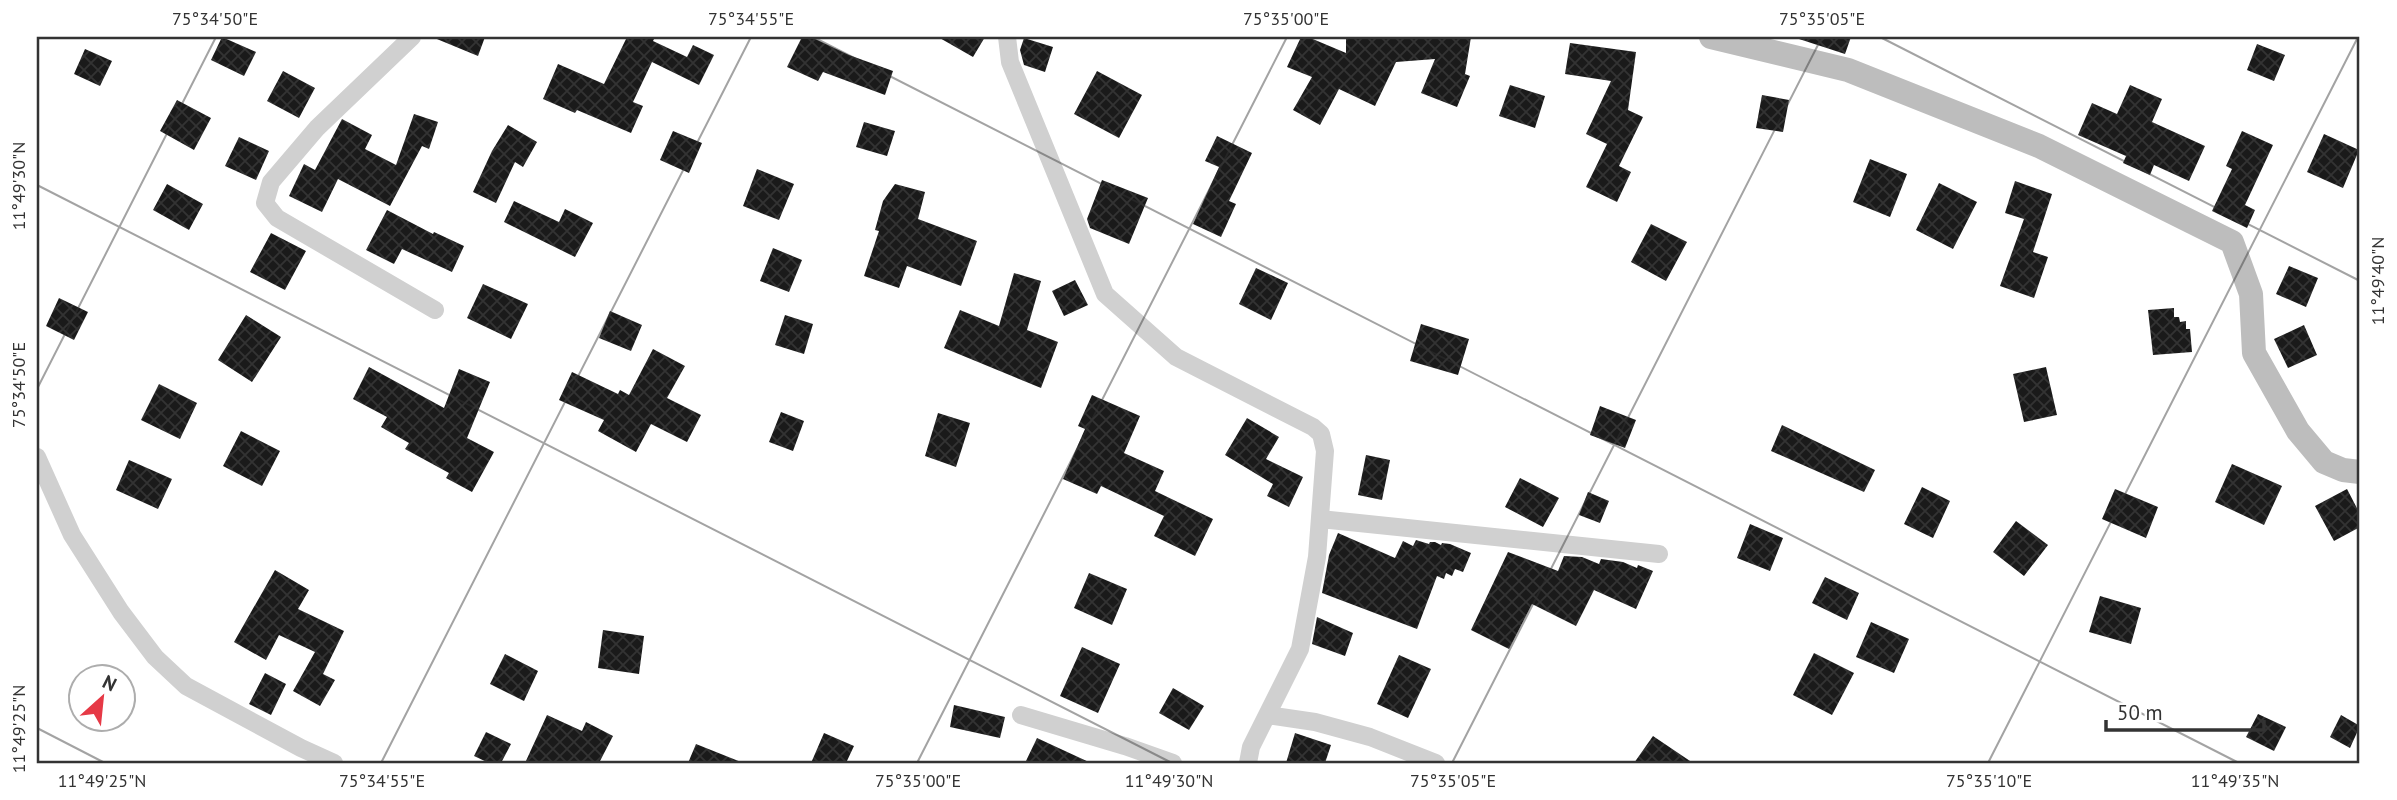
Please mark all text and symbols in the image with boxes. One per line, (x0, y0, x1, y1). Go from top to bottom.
text: 75°34'50"E (172, 7, 258, 30)
text: 75°34'55"E (708, 7, 794, 30)
text: 75°35'00"E (1243, 7, 1329, 30)
text: 75°35'05"E (1779, 7, 1865, 30)
text: 11°49'30"N (7, 142, 30, 230)
text: 11°49'40"N (2366, 237, 2389, 325)
text: 75°34'50"E (7, 342, 30, 428)
north arrow (66, 664, 136, 734)
text: N (99, 669, 121, 696)
text: 11°49'25"N (7, 685, 30, 773)
scale bar (2106, 688, 2264, 732)
text: 50 m (2117, 699, 2163, 726)
text: 11°49'25"N (58, 769, 146, 792)
text: 75°34'55"E (339, 769, 425, 792)
text: 75°35'00"E (875, 769, 961, 792)
text: 11°49'30"N (1125, 769, 1213, 792)
text: 75°35'05"E (1410, 769, 1496, 792)
text: 75°35'10"E (1946, 769, 2032, 792)
text: 11°49'35"N (2191, 769, 2279, 792)

